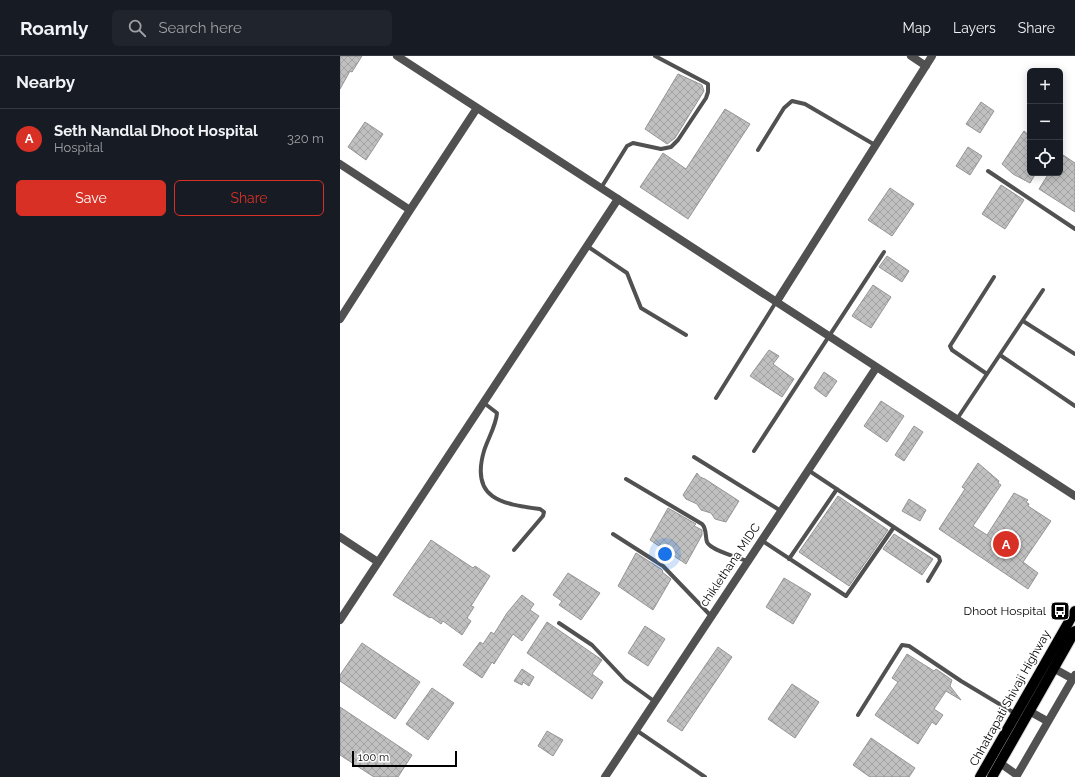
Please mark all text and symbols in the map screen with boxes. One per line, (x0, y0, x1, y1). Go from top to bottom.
search box (112, 10, 392, 46)
text: Roamly (20, 17, 88, 39)
icon: search (126, 17, 148, 39)
text: Search here (158, 19, 242, 37)
text: Map (903, 20, 931, 36)
text: Layers (953, 20, 996, 36)
text: Share (1018, 20, 1055, 36)
map controls (1027, 68, 1063, 176)
button: + (1027, 68, 1063, 104)
text: Nearby (16, 72, 75, 92)
button: − (1027, 104, 1063, 140)
text: Seth Nandlal Dhoot Hospital (54, 122, 258, 140)
text: A (25, 131, 33, 146)
text: 320 m (287, 131, 324, 146)
text: Hospital (54, 140, 103, 155)
button: locate (1027, 140, 1063, 176)
button: Save (16, 180, 166, 216)
button: Share (174, 180, 324, 216)
street label: chiklethana MIDC (697, 521, 763, 609)
pin: A (993, 529, 1019, 559)
your location (655, 544, 675, 564)
bus stop icon: Dhoot Hospital (1049, 600, 1071, 622)
place label: Dhoot Hospital (964, 604, 1047, 618)
street label: Chhatrapati Shivaji Highway (967, 627, 1054, 768)
scale bar (352, 749, 457, 768)
text: 100 m (358, 751, 389, 764)

